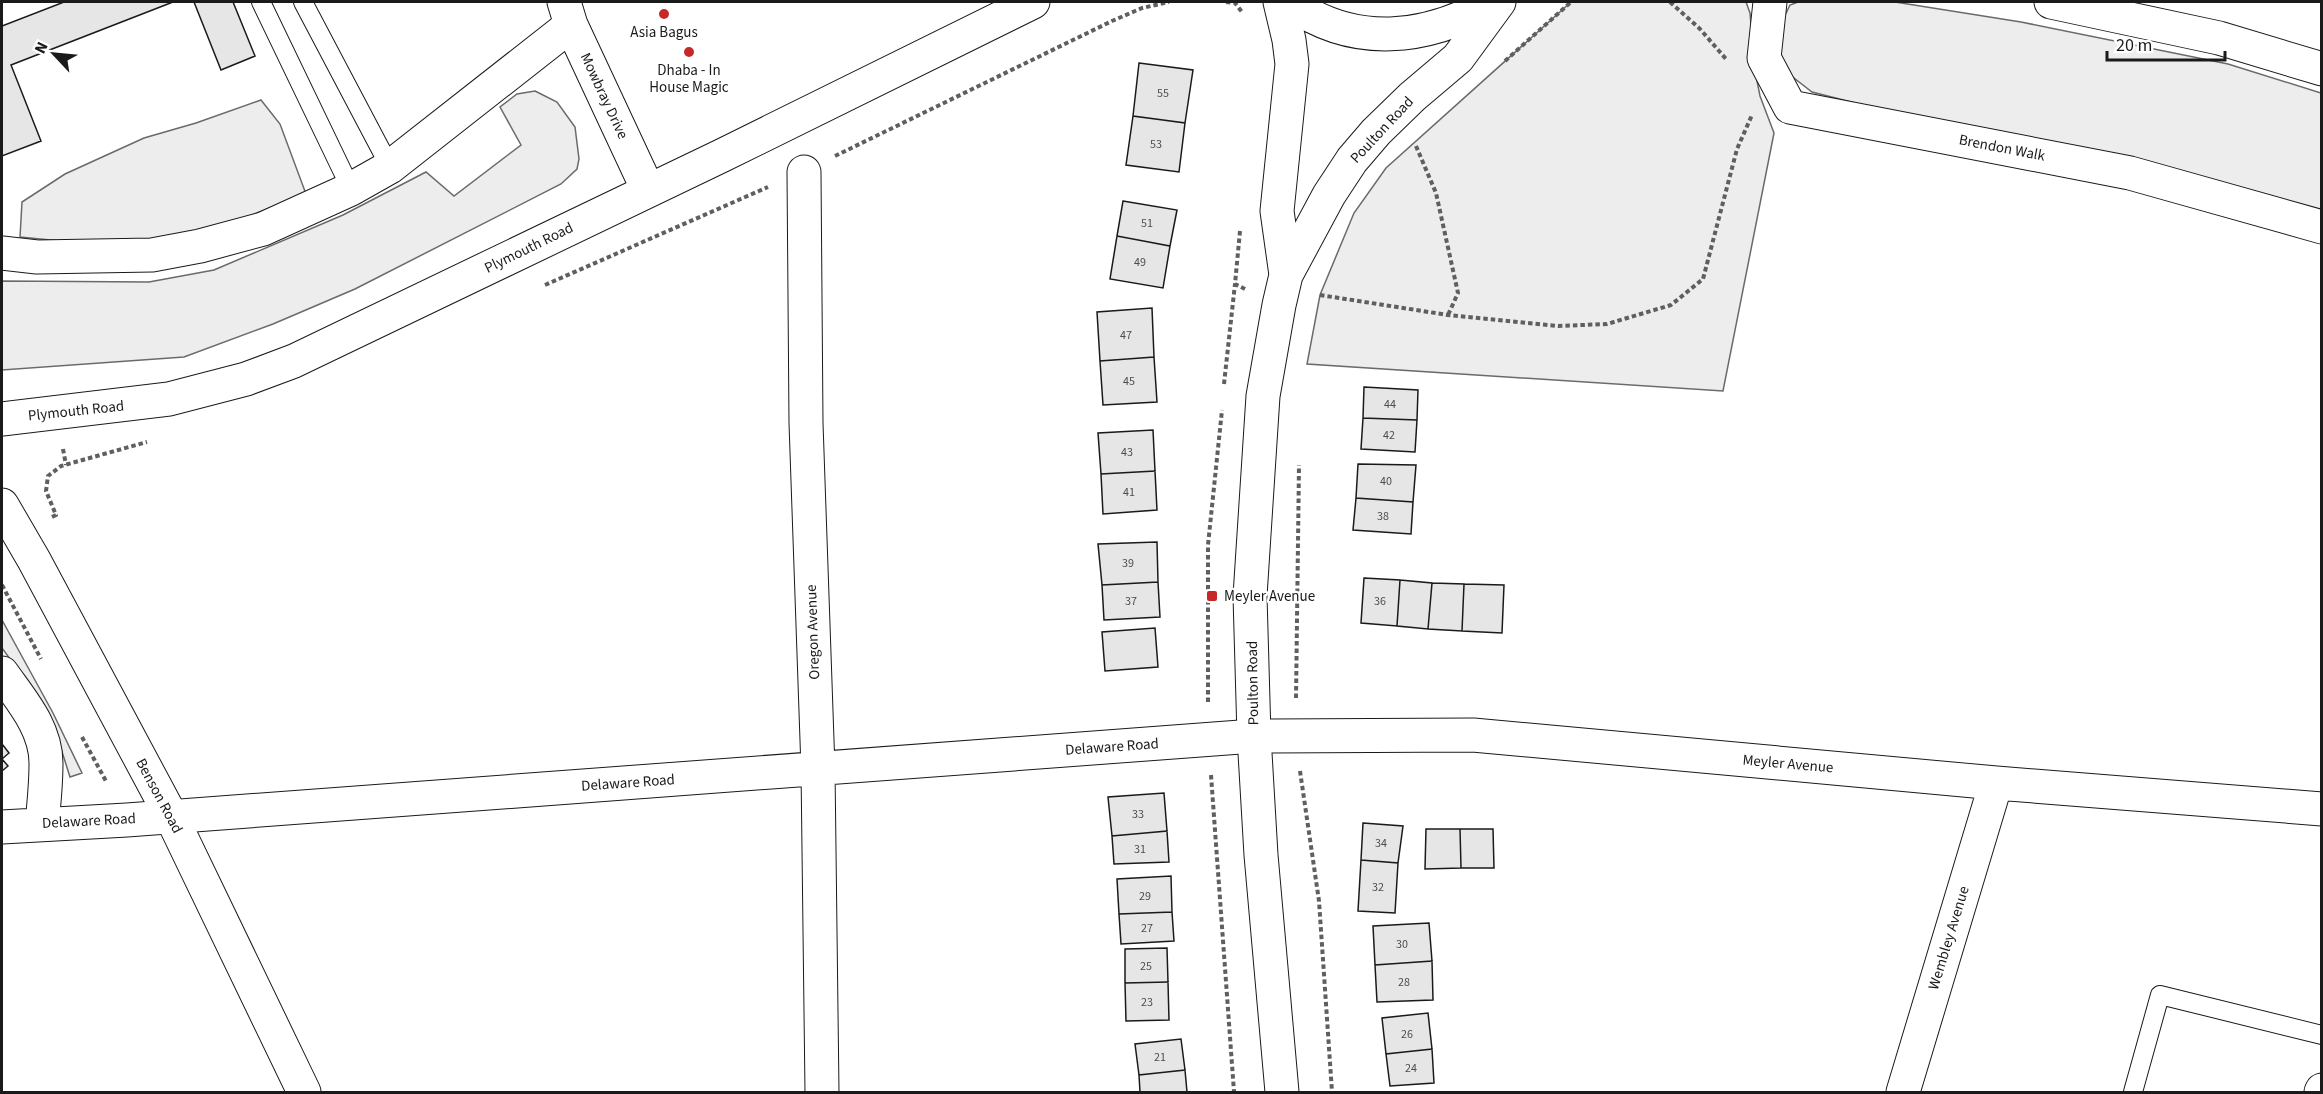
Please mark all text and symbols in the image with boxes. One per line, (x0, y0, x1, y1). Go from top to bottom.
marker: Asia Bagus (657, 7, 671, 21)
place label: Asia Bagus (630, 22, 698, 43)
north arrow (24, 24, 84, 84)
scale bar (2107, 24, 2226, 62)
text: 20 m (2116, 33, 2152, 58)
text: N (29, 38, 54, 57)
marker: Dhaba - In House Magic (682, 45, 696, 59)
street label: Mowbray Drive (575, 49, 633, 143)
place label: Dhaba - In House Magic (649, 60, 729, 98)
house number: 55 (1157, 85, 1169, 102)
street label: Poulton Road (1345, 92, 1419, 168)
street label: Brendon Walk (1957, 129, 2048, 167)
house number: 53 (1150, 136, 1162, 153)
house number: 51 (1141, 215, 1153, 232)
street label: Plymouth Road (481, 217, 577, 279)
house number: 49 (1134, 254, 1146, 271)
house number: 47 (1120, 327, 1132, 344)
house number: 45 (1123, 373, 1135, 390)
street label: Plymouth Road (27, 396, 125, 426)
house number: 44 (1384, 396, 1396, 413)
house number: 42 (1383, 427, 1395, 444)
house number: 43 (1121, 444, 1133, 461)
house number: 40 (1380, 473, 1392, 490)
house number: 41 (1123, 484, 1135, 501)
house number: 38 (1377, 508, 1389, 525)
house number: 39 (1122, 555, 1134, 572)
street label: Oregon Avenue (801, 584, 825, 680)
place label: Meyler Avenue (1224, 586, 1315, 607)
marker: Meyler Avenue (1205, 589, 1219, 603)
house number: 37 (1125, 593, 1137, 610)
house number: 36 (1374, 593, 1386, 610)
street label: Poulton Road (1242, 640, 1264, 726)
street label: Delaware Road (1064, 733, 1160, 761)
street label: Meyler Avenue (1742, 750, 1834, 778)
street label: Benson Road (130, 755, 188, 837)
street label: Delaware Road (580, 769, 676, 797)
house number: 33 (1132, 806, 1144, 823)
street label: Delaware Road (42, 808, 136, 834)
house number: 34 (1375, 835, 1387, 852)
house number: 31 (1134, 841, 1146, 858)
house number: 32 (1372, 879, 1384, 896)
street label: Wembley Avenue (1923, 884, 1975, 992)
house number: 29 (1139, 888, 1151, 905)
house number: 27 (1141, 920, 1153, 937)
house number: 30 (1396, 936, 1408, 953)
house number: 25 (1140, 958, 1152, 975)
house number: 28 (1398, 974, 1410, 991)
house number: 23 (1141, 994, 1153, 1011)
house number: 26 (1401, 1026, 1413, 1043)
house number: 21 (1154, 1049, 1166, 1066)
house number: 24 (1405, 1060, 1417, 1077)

